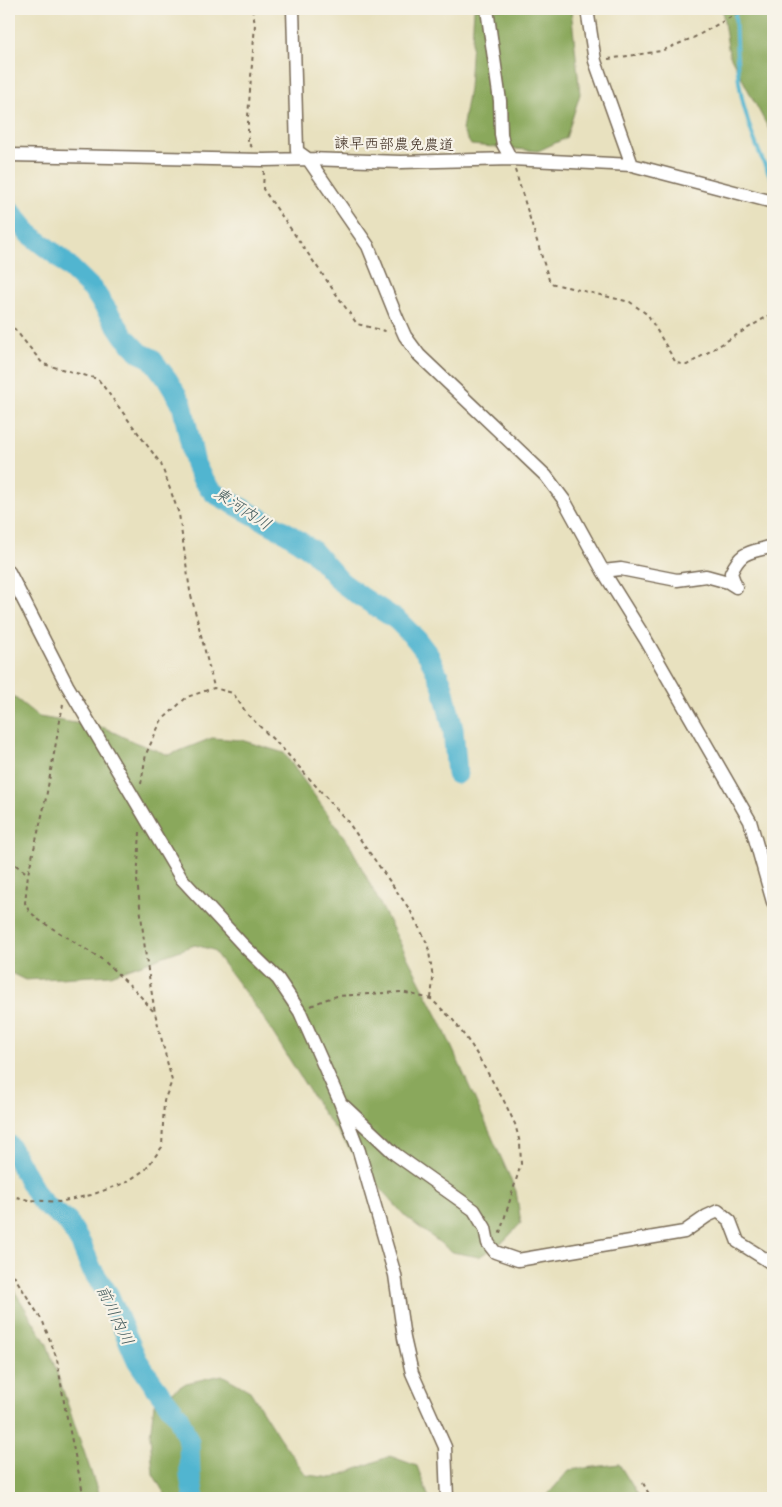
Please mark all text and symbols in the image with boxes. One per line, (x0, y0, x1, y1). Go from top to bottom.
street label: 諫早西部農免農道 (334, 133, 454, 154)
water label: 東河内川 (211, 482, 275, 534)
water label: 前川内川 (93, 1282, 139, 1348)

